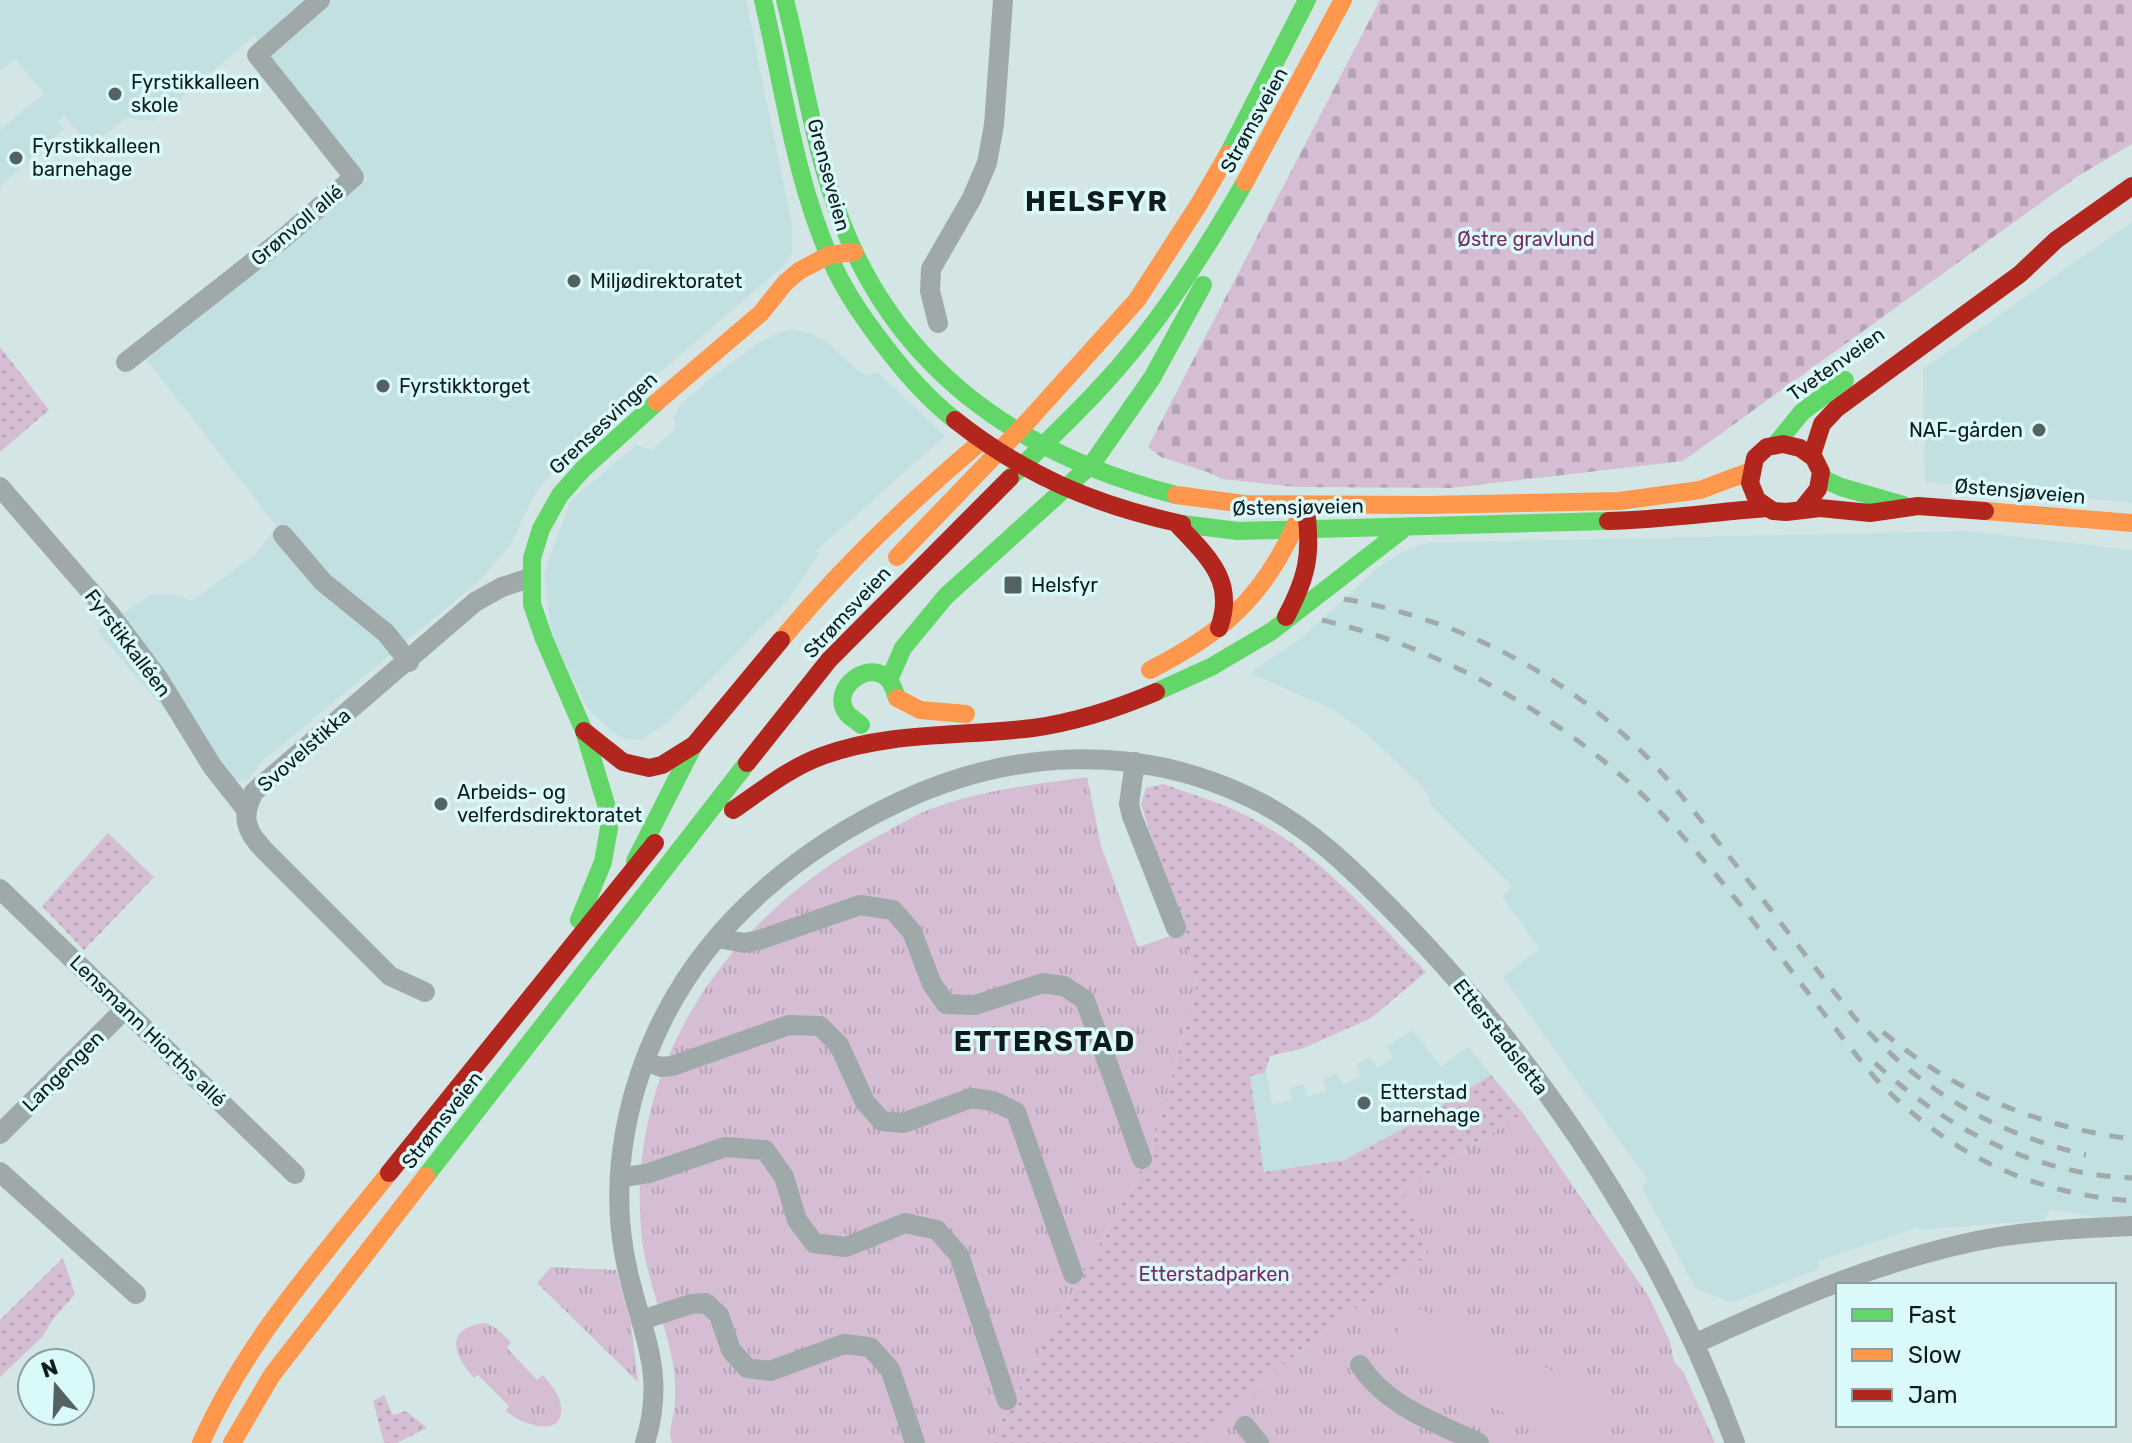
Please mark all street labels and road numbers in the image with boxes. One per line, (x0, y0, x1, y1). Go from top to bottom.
street label: Strømsveien (1215, 63, 1293, 177)
street label: Grenseveien (802, 116, 856, 234)
street label: Grønvoll allé (246, 179, 348, 271)
street label: Tvetenveien (1783, 322, 1889, 406)
street label: Grensesvingen (544, 367, 662, 479)
street label: Østensjøveien (1954, 473, 2086, 509)
street label: Østensjøveien (1232, 494, 1364, 520)
street label: Strømsveien (798, 561, 896, 663)
street label: Fyrstikkalléen (80, 584, 176, 702)
street label: Svovelstikka (253, 703, 355, 797)
street label: Lensmann Hiorths allé (65, 950, 231, 1112)
street label: Etterstadsletta (1448, 974, 1554, 1100)
street label: Langengen (17, 1025, 109, 1117)
street label: Strømsveien (397, 1067, 487, 1173)

